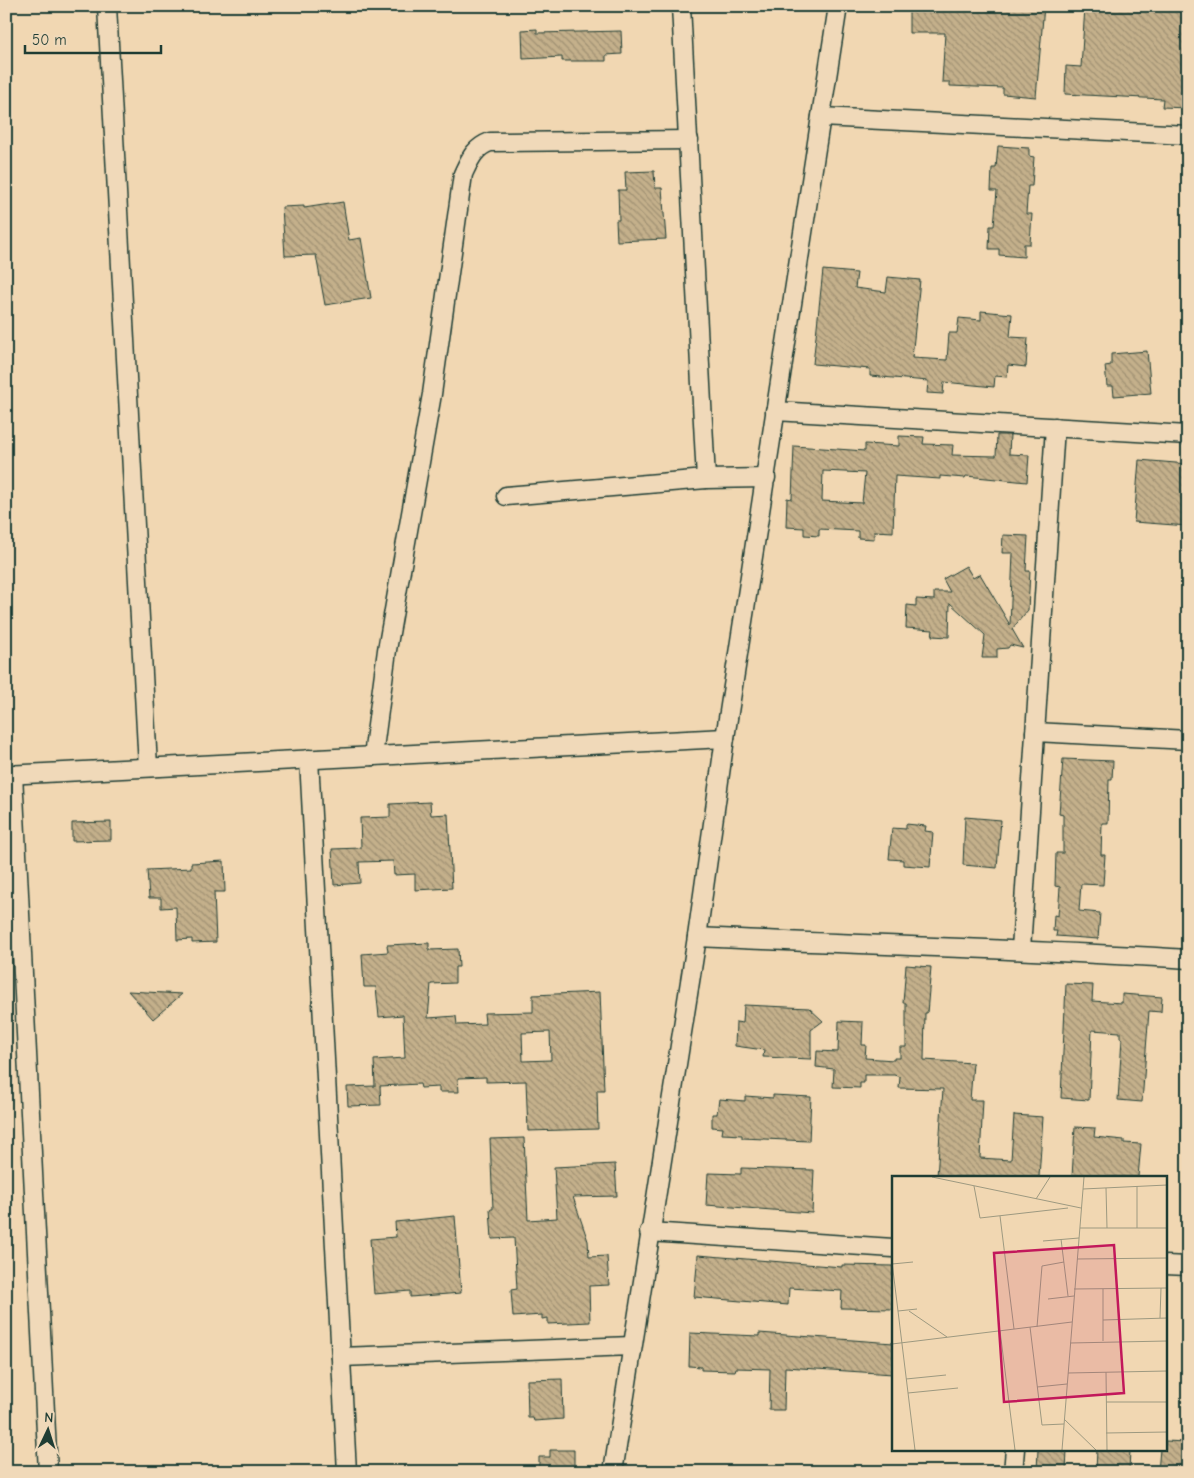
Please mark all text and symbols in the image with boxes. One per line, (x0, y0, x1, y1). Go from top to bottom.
scale bar (25, 22, 161, 54)
text: 50 m (32, 31, 67, 49)
inset map (892, 1176, 1166, 1450)
north arrow (22, 1406, 72, 1456)
text: N (44, 1409, 54, 1426)

